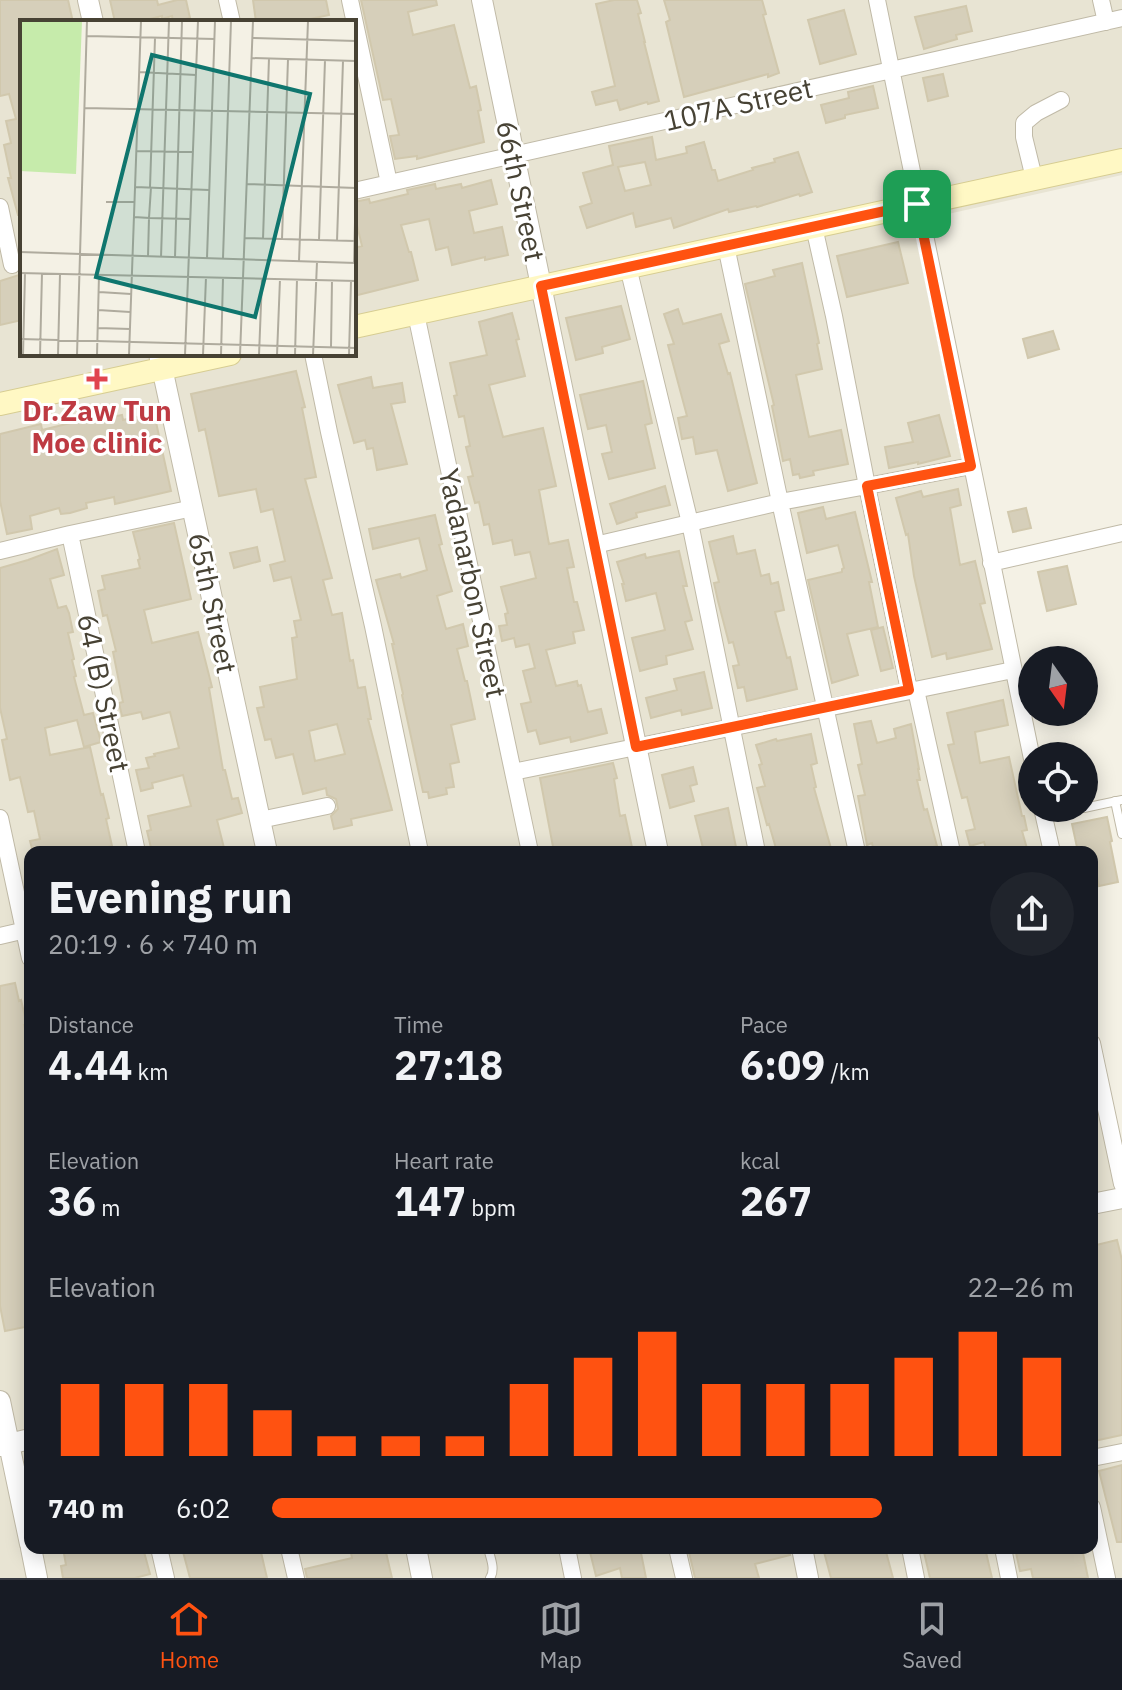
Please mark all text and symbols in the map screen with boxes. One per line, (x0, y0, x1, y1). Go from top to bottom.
inset map (20, 20, 356, 356)
street label: 107A Street (660, 69, 816, 139)
street label: 66th Street (488, 117, 554, 265)
pin (883, 170, 951, 238)
icon: arrive (895, 182, 939, 226)
marker: Dr.Zaw Tun Moe clinic (86, 368, 108, 390)
place label: Dr.Zaw Tun Moe clinic (22, 392, 172, 461)
street label: Yadanarbon Street (431, 465, 515, 701)
street label: 65th Street (180, 529, 246, 677)
street label: 64 (B) Street (69, 611, 139, 775)
north arrow (1018, 646, 1098, 726)
map controls (1018, 646, 1098, 822)
button: locate (1018, 742, 1098, 822)
text: Evening run (48, 868, 293, 925)
button: share (990, 872, 1074, 956)
text: 20:19 · 6 × 740 m (48, 927, 258, 961)
text: Distance (48, 1010, 134, 1039)
text: Time (394, 1010, 443, 1039)
text: Pace (740, 1010, 788, 1039)
text: 4.44 (48, 1039, 132, 1091)
text: 27:18 (394, 1039, 503, 1091)
text: 6:09 (740, 1039, 825, 1091)
text: km (132, 1057, 168, 1086)
text: /km (825, 1057, 870, 1086)
text: Elevation (48, 1146, 139, 1175)
text: Heart rate (394, 1146, 494, 1175)
text: kcal (740, 1146, 780, 1175)
text: 36 (48, 1175, 96, 1227)
text: 147 (394, 1175, 466, 1227)
text: 267 (740, 1175, 812, 1227)
text: m (96, 1193, 120, 1222)
text: bpm (466, 1193, 516, 1222)
text: Elevation (48, 1270, 156, 1304)
text: 22–26 m (967, 1270, 1074, 1304)
text: 740 m (48, 1491, 124, 1525)
text: 6:02 (176, 1491, 230, 1525)
tab: Home (160, 1597, 219, 1674)
tab: Map (539, 1597, 583, 1674)
tab: Saved (902, 1597, 962, 1674)

